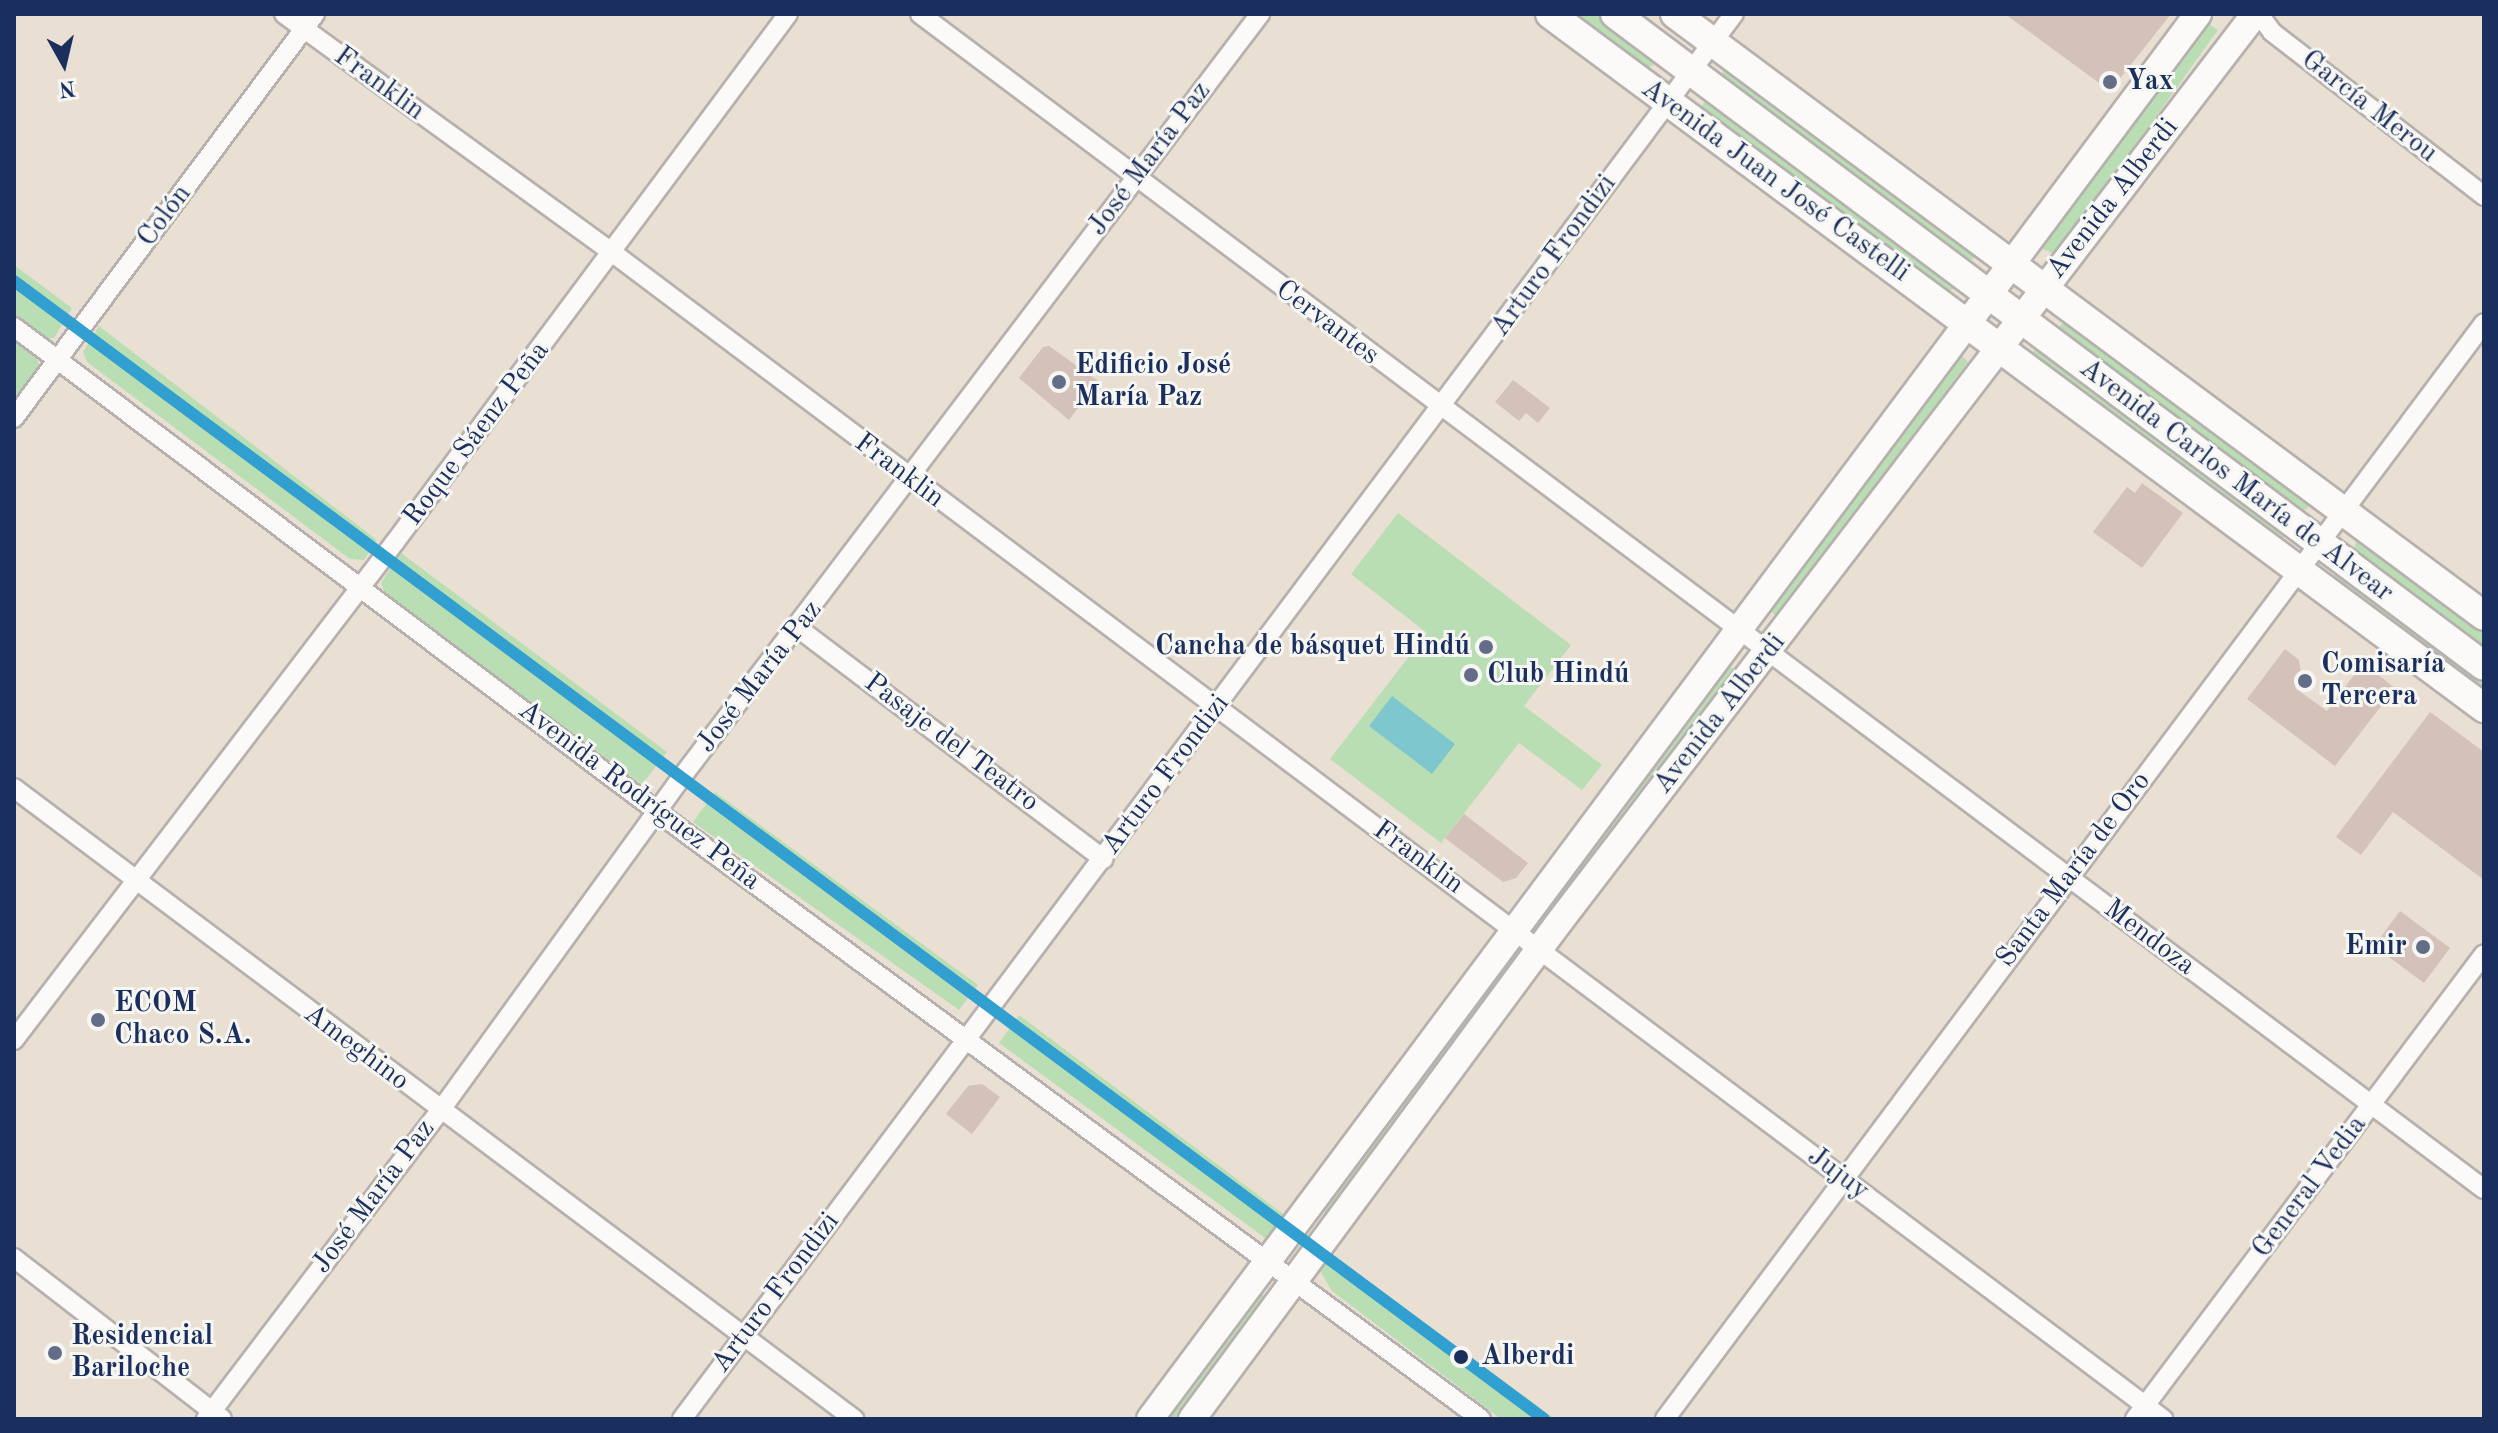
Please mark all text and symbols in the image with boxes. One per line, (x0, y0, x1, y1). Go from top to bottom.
north arrow (24, 24, 104, 104)
street label: Franklin (327, 40, 431, 128)
street label: García Merou (2294, 43, 2444, 171)
place label: Yax (2126, 65, 2174, 99)
street label: Avenida Juan José Castelli (1634, 72, 1916, 290)
marker: Yax (2101, 73, 2119, 91)
street label: José María Paz (1081, 75, 1219, 243)
text: N (57, 76, 77, 100)
street label: Avenida Alberdi (2040, 112, 2186, 286)
street label: Arturo Frondizi (1484, 168, 1624, 344)
street label: Colón (131, 178, 199, 254)
street label: Cervantes (1269, 273, 1385, 373)
street label: Roque Sáenz Peña (397, 335, 557, 533)
place label: Edificio José María Paz (1075, 349, 1231, 415)
street label: Avenida Carlos María de Alvear (2072, 352, 2400, 610)
marker: Edificio José María Paz (1050, 373, 1068, 391)
street label: Franklin (847, 426, 951, 516)
street label: José María Paz (690, 594, 830, 760)
street label: Avenida Alberdi (1647, 627, 1793, 801)
place label: Cancha de básquet Hindú (1155, 630, 1470, 664)
marker: Cancha de básquet Hindú (1477, 638, 1495, 656)
place label: Comisaría Tercera (2321, 648, 2445, 714)
place label: Club Hindú (1487, 658, 1630, 692)
street label: Pasaje del Teatro (857, 666, 1045, 820)
marker: Club Hindú (1462, 666, 1480, 684)
marker: Comisaría Tercera (2296, 672, 2314, 690)
street label: Arturo Frondizi (1095, 688, 1237, 862)
street label: Avenida Rodríguez Peña (511, 694, 767, 898)
street label: Santa María de Oro (1990, 766, 2158, 974)
street label: Franklin (1366, 814, 1470, 902)
street label: Mendoza (2097, 893, 2201, 983)
place label: Emir (2345, 930, 2407, 964)
marker: Emir (2414, 938, 2432, 956)
place label: ECOM Chaco S.A. (114, 987, 252, 1053)
street label: Ameghino (297, 997, 415, 1099)
marker: ECOM Chaco S.A. (89, 1011, 107, 1029)
street label: General Vedia (2246, 1109, 2374, 1265)
street label: José María Paz (305, 1113, 443, 1281)
street label: Jujuy (1800, 1140, 1876, 1208)
street label: Arturo Frondizi (705, 1206, 847, 1380)
place label: Residencial Bariloche (71, 1320, 213, 1386)
place label: Alberdi (1481, 1340, 1574, 1374)
marker: Residencial Bariloche (46, 1344, 64, 1362)
marker: Alberdi (1448, 1344, 1474, 1370)

